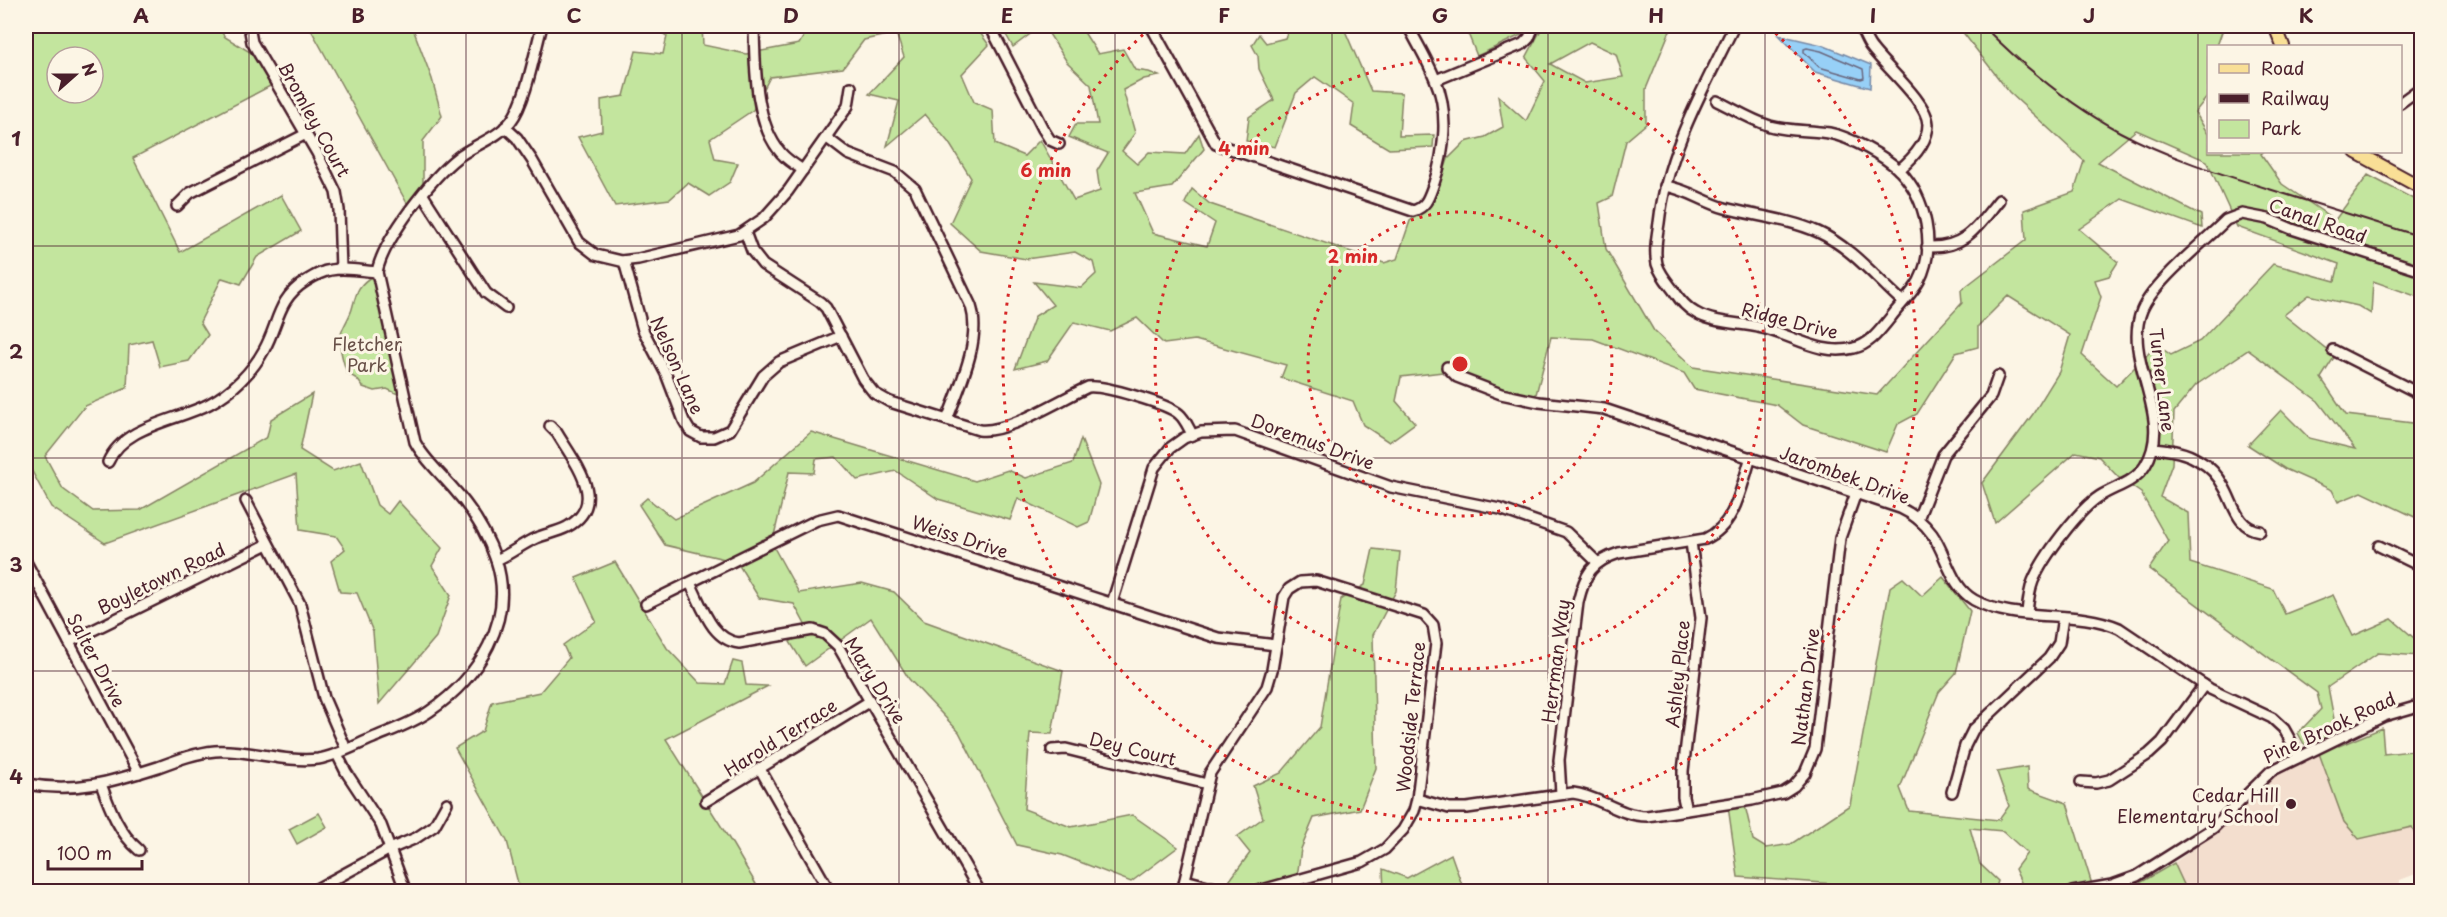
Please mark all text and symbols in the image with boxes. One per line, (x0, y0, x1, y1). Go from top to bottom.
text: A (133, 0, 149, 30)
text: B (351, 0, 365, 30)
text: C (566, 0, 582, 30)
text: D (783, 0, 799, 30)
text: E (1001, 0, 1013, 30)
text: F (1218, 0, 1230, 30)
text: G (1432, 0, 1448, 30)
text: H (1648, 0, 1664, 30)
text: I (1870, 0, 1876, 30)
text: J (2083, 0, 2095, 30)
text: K (2299, 0, 2314, 30)
north arrow (45, 45, 105, 105)
legend (2207, 45, 2402, 153)
text: Road (2261, 54, 2305, 81)
street label: Bromley Court (272, 56, 358, 182)
text: N (76, 59, 103, 79)
text: Railway (2261, 84, 2329, 111)
text: Park (2261, 114, 2301, 141)
text: 1 (11, 123, 21, 153)
text: 4 min (1218, 134, 1270, 161)
text: 6 min (1021, 156, 1071, 183)
street label: Canal Road (2265, 191, 2371, 249)
text: 2 min (1328, 242, 1378, 269)
street label: Ridge Drive (1739, 295, 1841, 345)
street label: Nelson Lane (644, 312, 712, 418)
street label: Turner Lane (2143, 327, 2183, 433)
park label: Fletcher Park (332, 330, 403, 378)
text: 2 (9, 336, 23, 366)
centre of rings (1450, 354, 1470, 374)
street label: Doremus Drive (1247, 406, 1379, 476)
street label: Jarombek Drive (1776, 438, 1914, 510)
street label: Weiss Drive (908, 508, 1012, 564)
street label: Boyletown Road (92, 535, 230, 621)
text: 3 (9, 549, 23, 579)
street label: Herrman Way (1534, 597, 1576, 725)
street label: Salter Drive (61, 608, 133, 712)
street label: Ashley Place (1658, 619, 1696, 729)
street label: Nathan Drive (1784, 626, 1826, 748)
street label: Mary Drive (839, 631, 913, 729)
street label: Woodside Terrace (1389, 640, 1431, 794)
street label: Pine Brook Road (2258, 684, 2400, 770)
street label: Harold Terrace (718, 691, 842, 783)
street label: Dey Court (1087, 724, 1179, 772)
text: 4 (9, 761, 23, 791)
place label: Cedar Hill Elementary School (2117, 781, 2279, 829)
marker: Cedar Hill Elementary School (2284, 797, 2298, 811)
scale bar (48, 833, 142, 871)
text: 100 m (57, 839, 112, 866)

